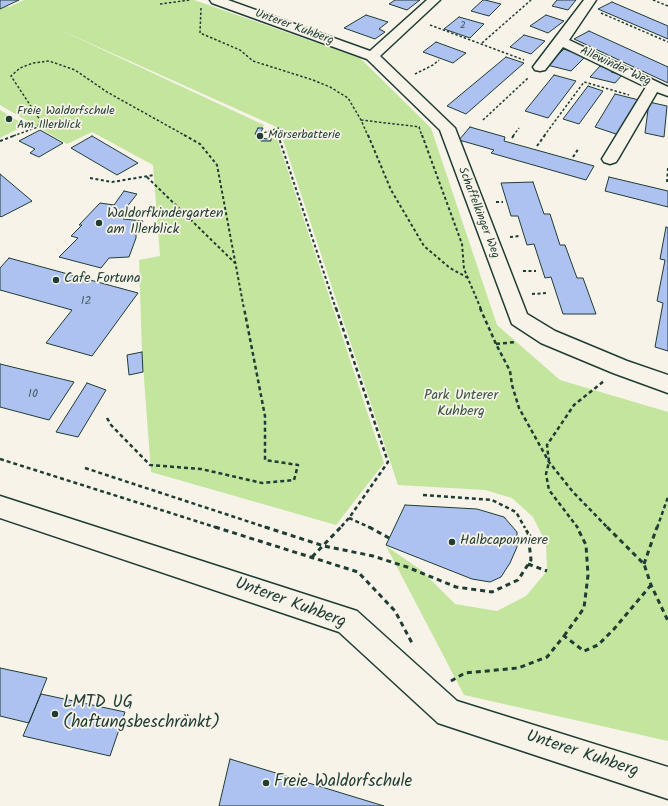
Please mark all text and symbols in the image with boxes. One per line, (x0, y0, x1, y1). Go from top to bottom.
street label: Unterer Kuhberg (253, 7, 335, 49)
house number: 2 (460, 20, 466, 32)
street label: Allewinder Weg (577, 44, 653, 90)
place label: Freie Waldorfschule Am Illerblick (17, 105, 115, 133)
marker: Freie Waldorfschule Am Illerblick (4, 114, 14, 124)
place label: Mörserbatterie (268, 129, 340, 143)
marker: Mörserbatterie (255, 131, 265, 141)
street label: Schaffelkinger Weg (454, 165, 502, 261)
place label: Waldorfkindergarten am Illerblick (107, 207, 223, 240)
marker: Waldorfkindergarten am Illerblick (94, 218, 104, 228)
place label: Cafe Fortuna (64, 272, 141, 288)
marker: Cafe Fortuna (51, 275, 61, 285)
house number: 12 (81, 295, 91, 309)
house number: 10 (28, 388, 38, 402)
park label: Park Unterer Kuhberg (424, 389, 498, 422)
place label: Halbcaponniere (460, 534, 548, 550)
marker: Halbcaponniere (447, 537, 457, 547)
street label: Unterer Kuhberg (232, 574, 348, 634)
place label: LMTD UG (haftungsbeschränkt) (63, 694, 220, 734)
marker: LMTD UG (haftungsbeschränkt) (50, 709, 60, 719)
street label: Unterer Kuhberg (523, 727, 641, 783)
place label: Freie Waldorfschule (274, 773, 412, 793)
marker: Freie Waldorfschule (261, 778, 271, 788)

